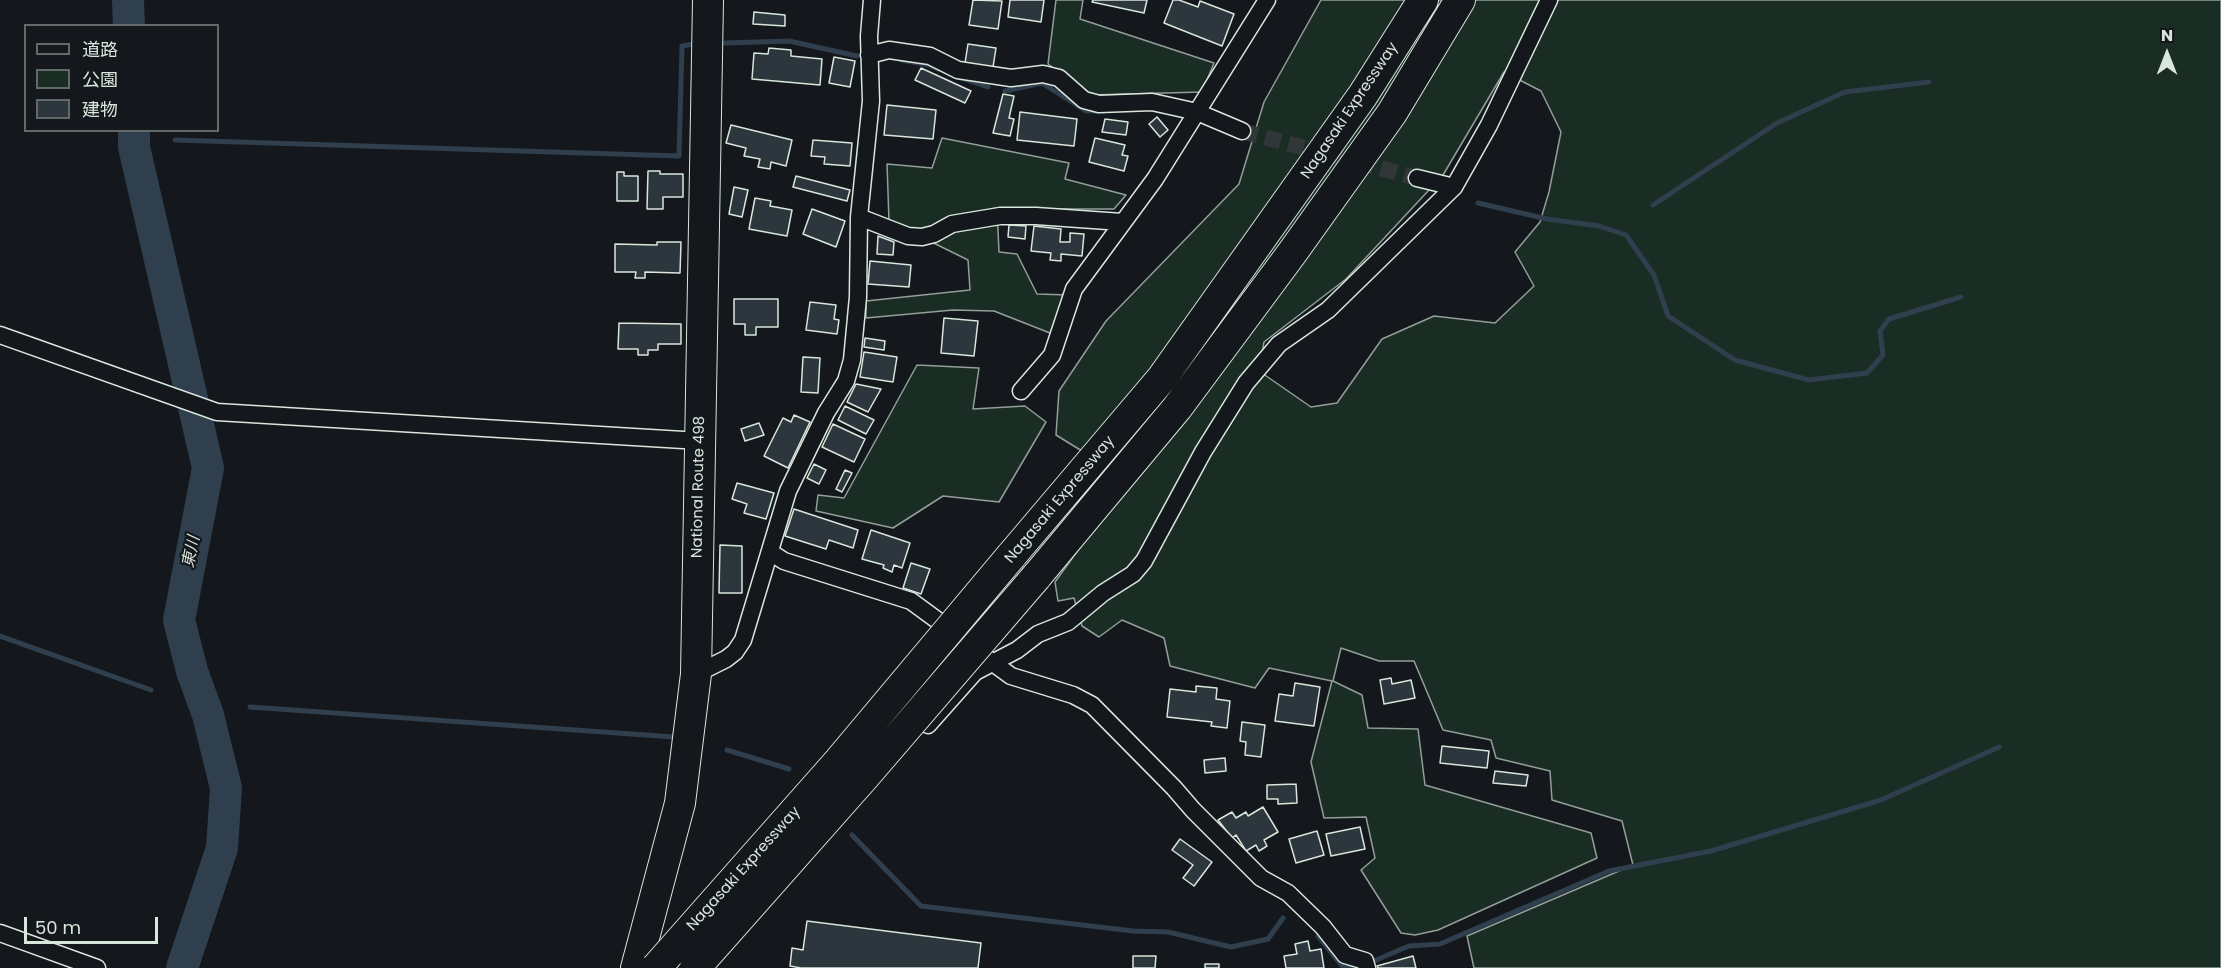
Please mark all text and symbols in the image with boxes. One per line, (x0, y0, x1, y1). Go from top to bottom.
legend (24, 24, 219, 132)
north arrow (2137, 24, 2197, 84)
text: N (2161, 24, 2173, 47)
text: 道路 (82, 37, 118, 62)
street label: Nagasaki Expressway (1298, 39, 1402, 183)
text: 公園 (82, 67, 118, 92)
text: 建物 (82, 97, 118, 122)
street label: National Route 498 (689, 416, 709, 558)
street label: Nagasaki Expressway (1001, 433, 1119, 567)
water label: 東川 (180, 534, 204, 570)
street label: Nagasaki Expressway (684, 803, 804, 935)
scale bar (27, 905, 160, 943)
text: 50 m (35, 915, 81, 940)

